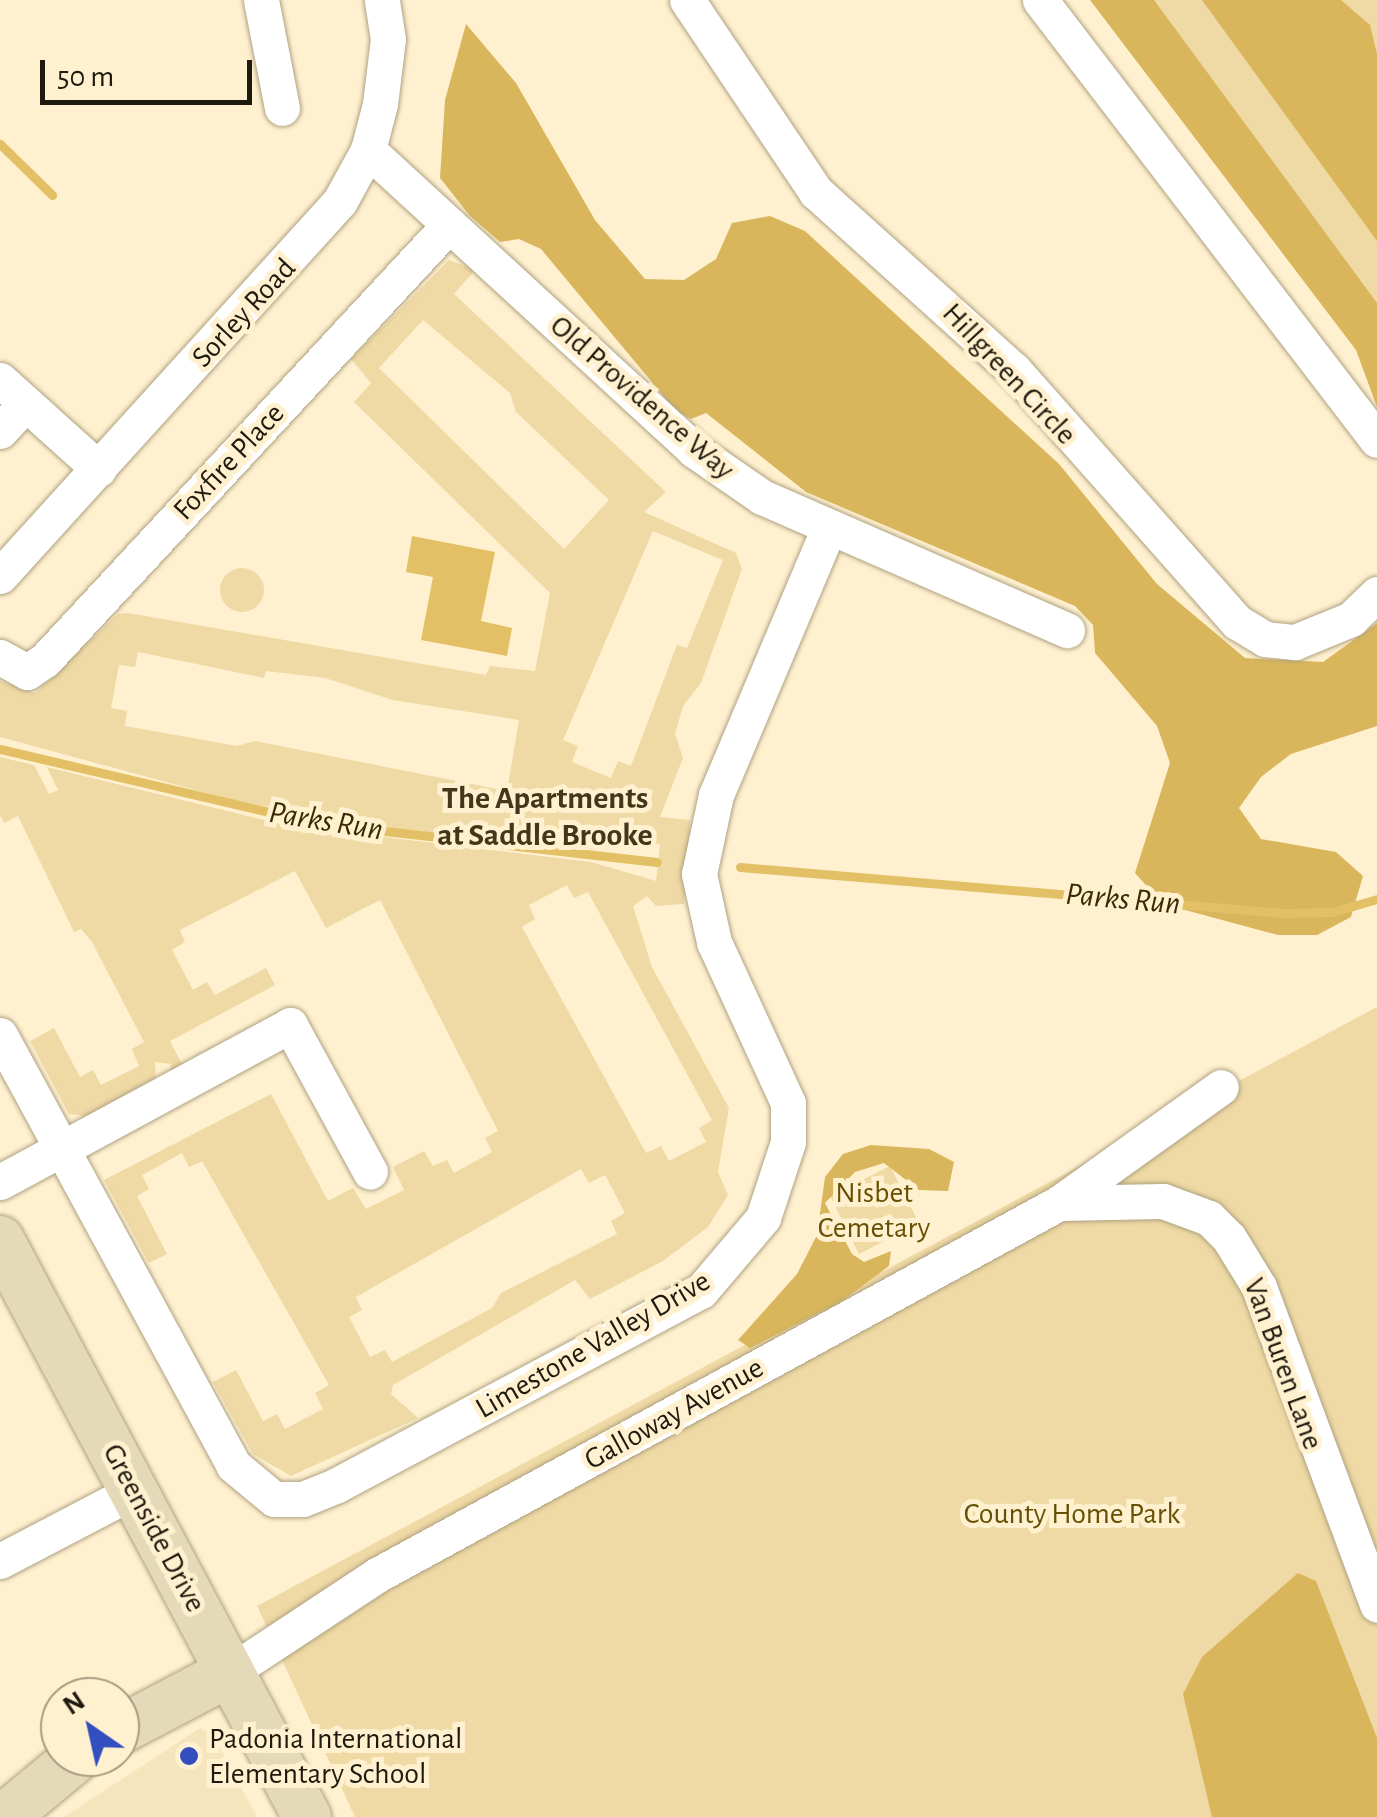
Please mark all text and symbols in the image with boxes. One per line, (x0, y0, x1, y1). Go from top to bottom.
scale bar (45, 40, 258, 102)
text: 50 m (57, 62, 114, 92)
street label: Sorley Road (184, 251, 304, 375)
street label: Hillgreen Circle (934, 296, 1084, 452)
street label: Old Providence Way (542, 308, 742, 488)
street label: Foxfire Place (166, 396, 292, 528)
district label: The Apartments at Saddle Brooke (437, 780, 653, 855)
water label: Parks Run (266, 793, 386, 849)
water label: Parks Run (1064, 875, 1182, 923)
park label: Nisbet Cemetary (818, 1175, 930, 1246)
street label: Limestone Valley Drive (469, 1263, 717, 1427)
street label: Van Buren Lane (1235, 1273, 1331, 1455)
street label: Galloway Avenue (578, 1350, 770, 1478)
street label: Greenside Drive (95, 1438, 213, 1618)
park label: County Home Park (964, 1496, 1180, 1532)
north arrow (40, 1677, 140, 1777)
text: N (58, 1687, 90, 1721)
place label: Padonia International Elementary School (209, 1721, 462, 1792)
marker: Padonia International Elementary School (178, 1745, 200, 1767)

